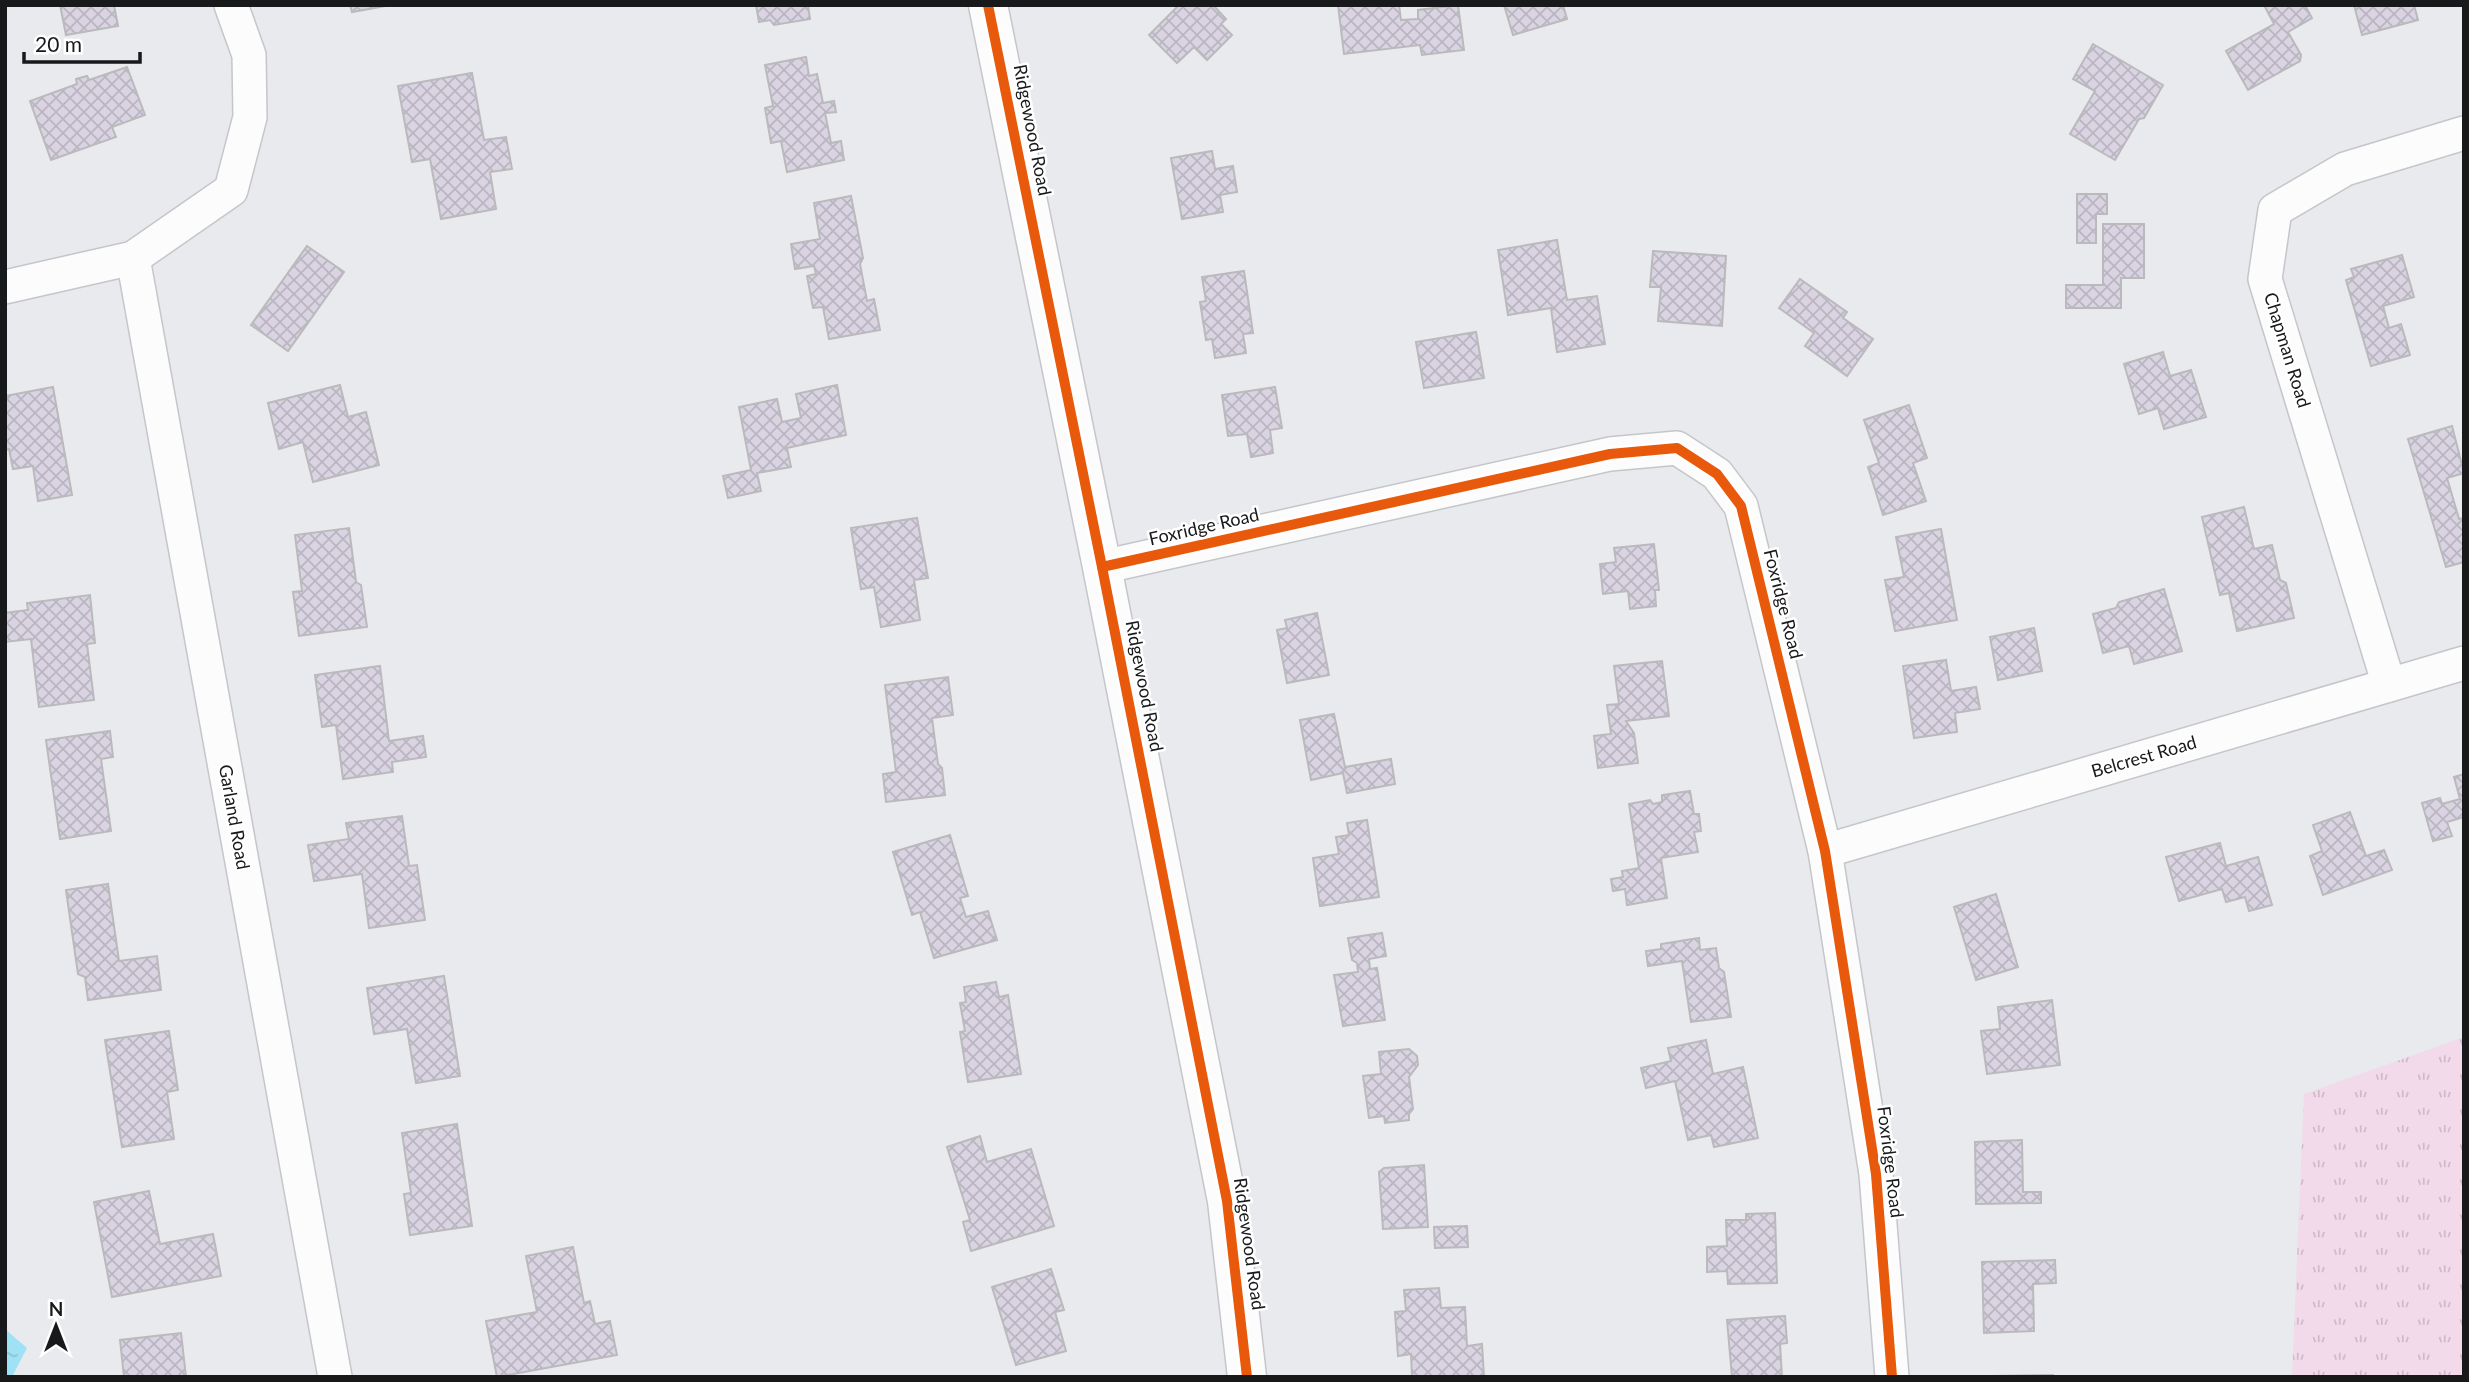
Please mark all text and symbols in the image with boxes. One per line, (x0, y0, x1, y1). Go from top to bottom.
scale bar (24, 21, 140, 65)
text: 20 m (35, 31, 82, 56)
street label: Ridgewood Road (1009, 62, 1056, 197)
street label: Chapman Road (2260, 289, 2316, 410)
street label: Foxridge Road (1147, 503, 1261, 549)
street label: Foxridge Road (1760, 547, 1808, 661)
street label: Ridgewood Road (1121, 618, 1168, 753)
street label: Belcrest Road (2089, 731, 2199, 782)
street label: Garland Road (215, 762, 255, 871)
street label: Foxridge Road (1873, 1105, 1909, 1219)
street label: Ridgewood Road (1230, 1176, 1270, 1311)
north arrow (21, 1291, 91, 1361)
text: N (49, 1297, 63, 1320)

